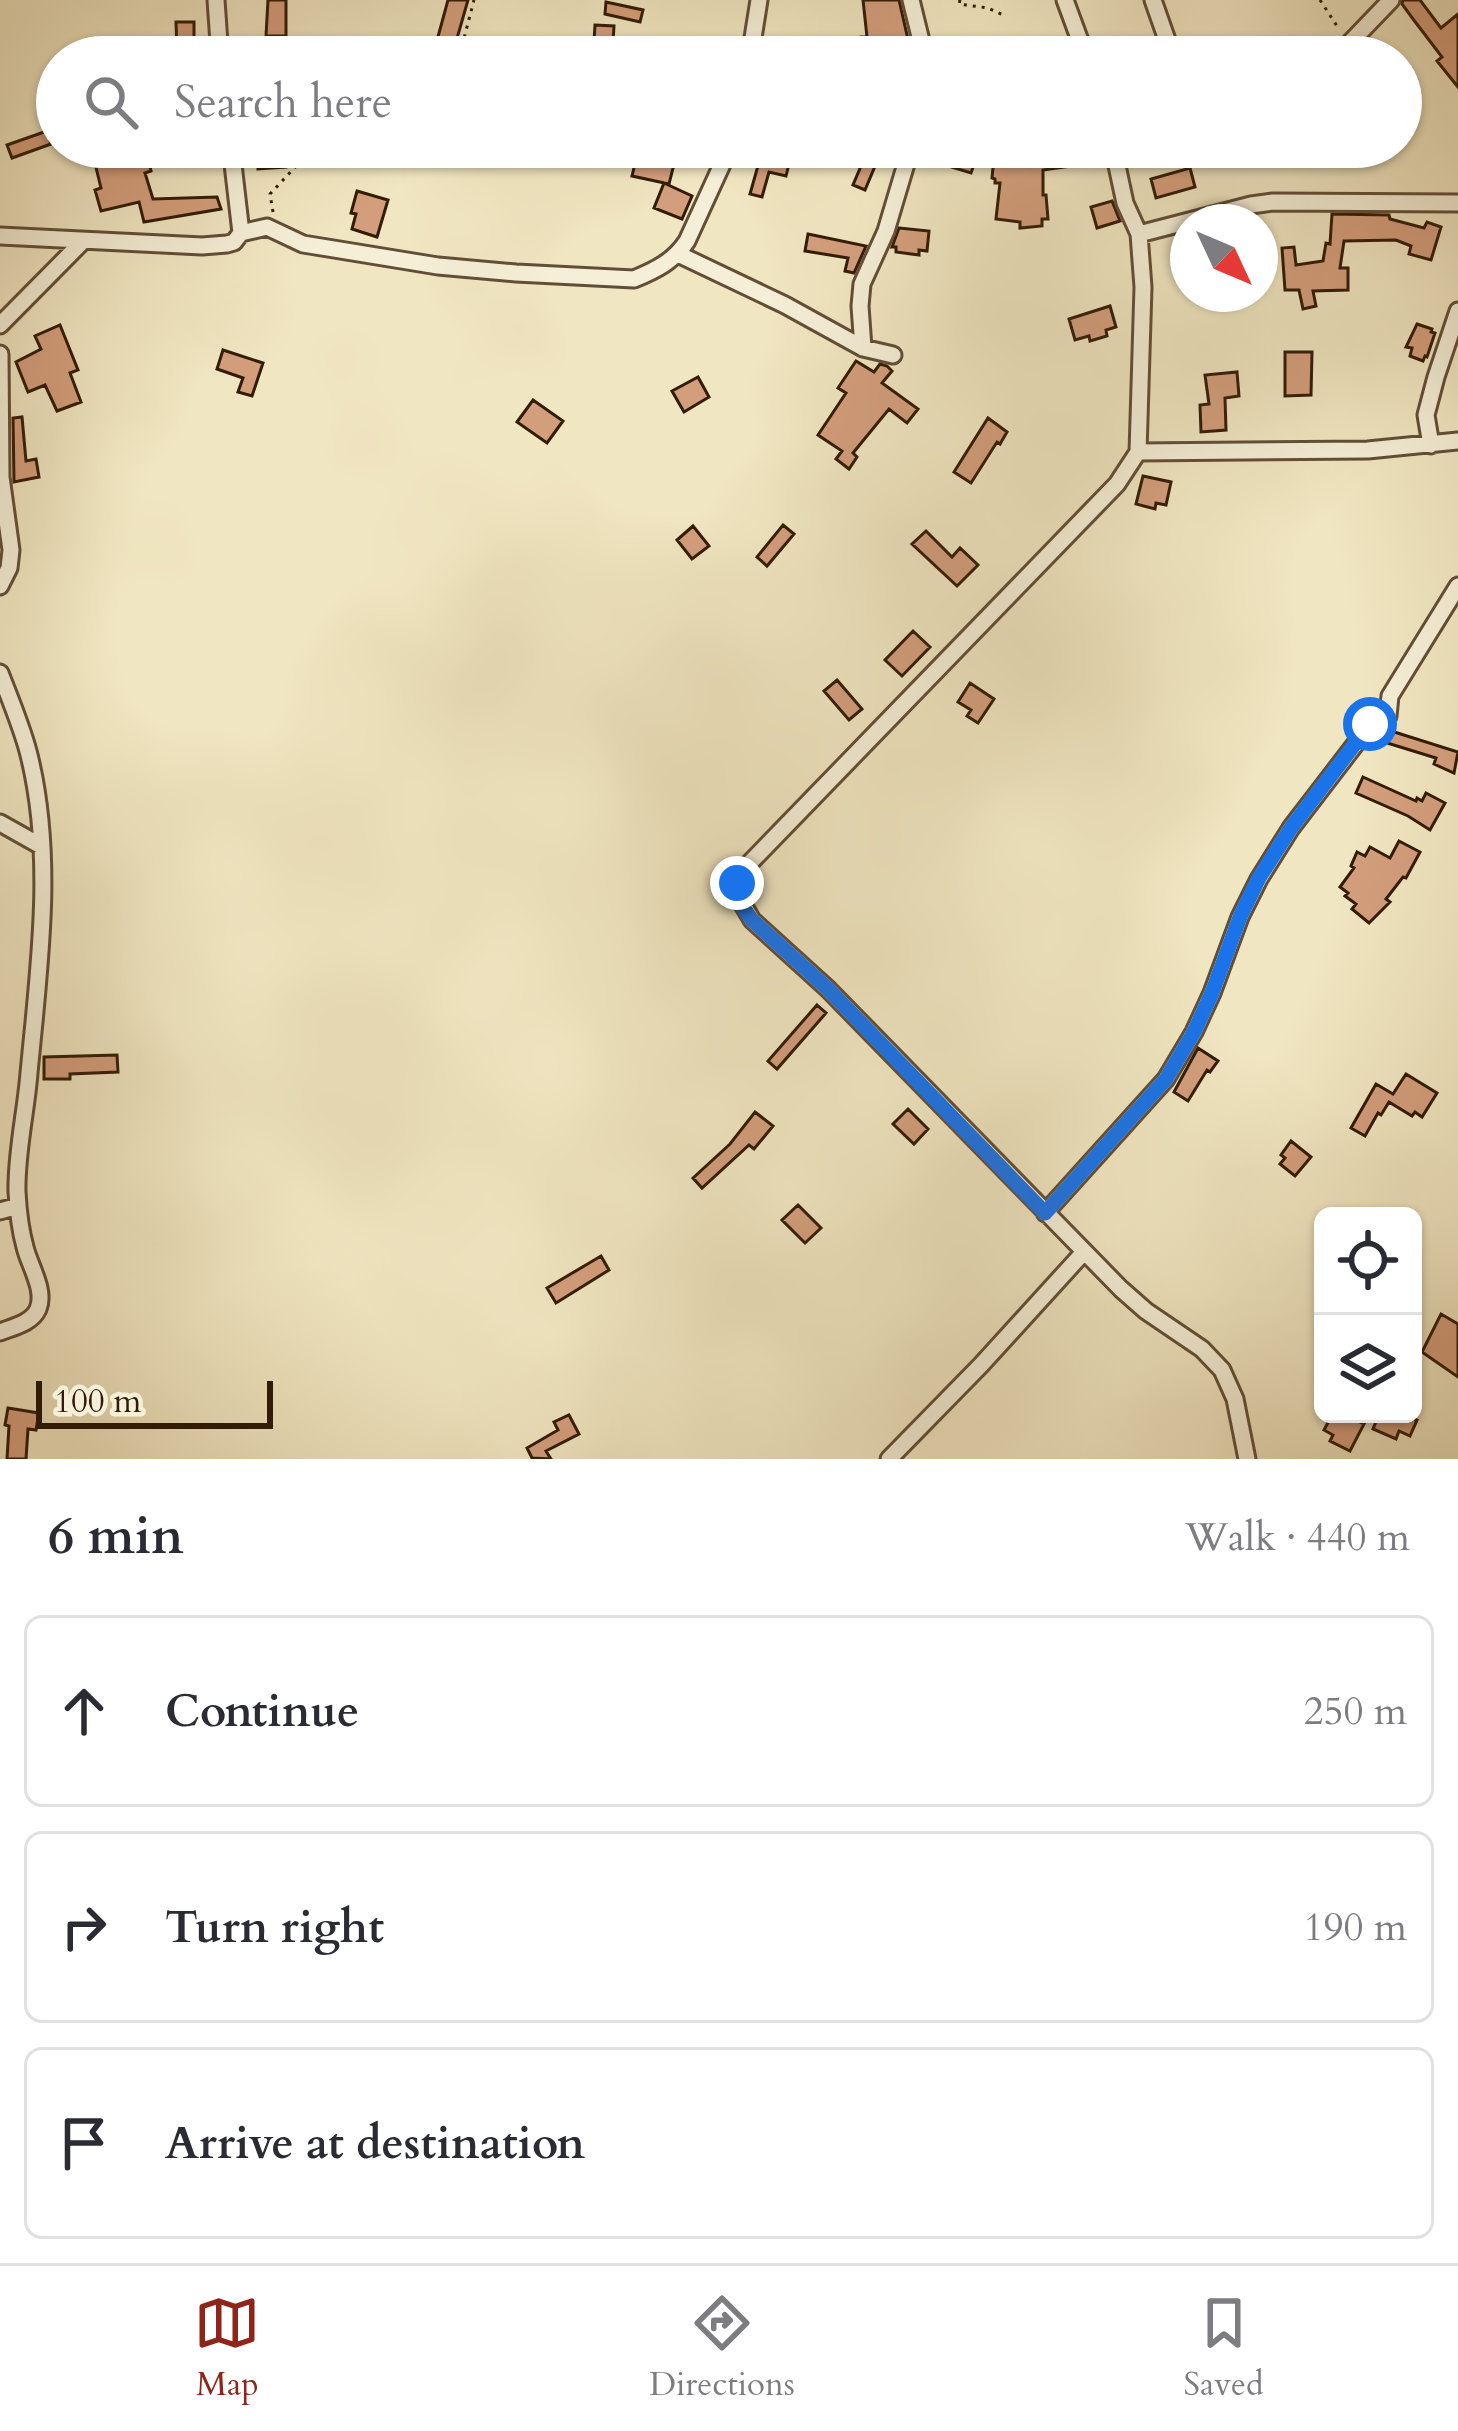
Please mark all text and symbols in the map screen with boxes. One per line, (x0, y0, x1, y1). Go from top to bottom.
search box (36, 36, 1422, 168)
icon: search (78, 69, 144, 135)
text: Search here (174, 72, 392, 133)
north arrow (1170, 204, 1278, 312)
route start (1343, 697, 1397, 751)
route end (710, 856, 764, 910)
map controls (1314, 1207, 1422, 1423)
button: locate (1314, 1207, 1422, 1315)
button: layers (1314, 1315, 1422, 1423)
scale bar (36, 1375, 273, 1428)
text: 100 m (54, 1379, 141, 1424)
text: 6 min (48, 1502, 184, 1572)
text: Walk · 440 m (1185, 1511, 1410, 1564)
icon: ahead (51, 1678, 117, 1744)
text: Continue (165, 1681, 359, 1742)
text: 250 m (1304, 1685, 1407, 1738)
icon: right (51, 1894, 117, 1960)
text: Turn right (165, 1897, 384, 1958)
text: 190 m (1304, 1901, 1407, 1954)
icon: arrive (51, 2110, 117, 2176)
text: Arrive at destination (165, 2113, 585, 2174)
tab: Map (194, 2290, 260, 2407)
tab: Directions (649, 2290, 795, 2407)
tab: Saved (1184, 2290, 1264, 2407)

